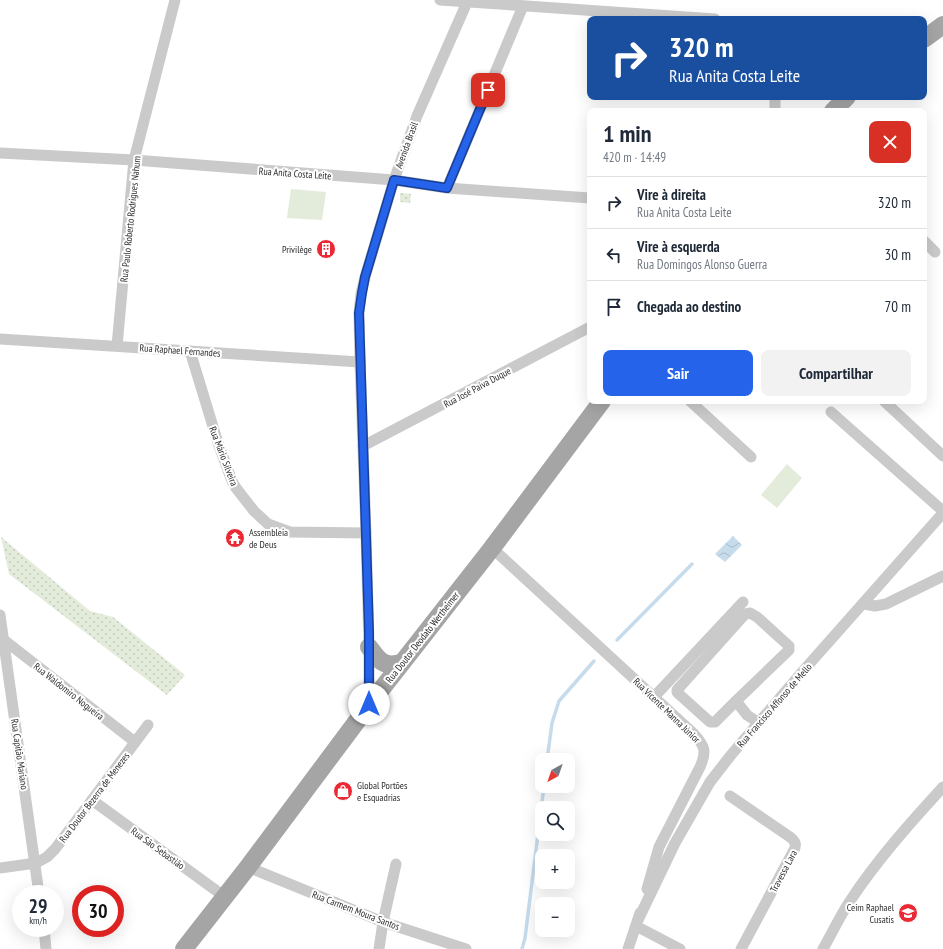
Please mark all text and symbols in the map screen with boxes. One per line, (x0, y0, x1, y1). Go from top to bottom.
text: 320 m (669, 28, 733, 65)
icon: right (603, 32, 655, 84)
text: Rua Anita Costa Leite (669, 64, 800, 87)
pin (471, 73, 505, 107)
icon: arrive (477, 79, 499, 101)
text: 1 min (603, 118, 651, 149)
street label: Avenida Brasil (392, 119, 421, 170)
button: close (869, 121, 911, 163)
text: 420 m · 14:49 (603, 149, 666, 166)
street label: Rua Paulo Roberto Rodrigues Nahum (117, 155, 144, 283)
street label: Rua Anita Costa Leite (258, 164, 332, 183)
text: Vire à direita (637, 185, 706, 204)
icon: right (603, 192, 625, 214)
text: 320 m (878, 193, 911, 212)
text: Rua Anita Costa Leite (637, 204, 732, 221)
text: Vire à esquerda (637, 237, 720, 256)
building icon: Privilège (315, 238, 337, 260)
place label: Privilège (282, 243, 312, 256)
icon: left (603, 244, 625, 266)
text: 30 m (885, 245, 911, 264)
text: Rua Domingos Alonso Guerra (637, 256, 767, 273)
icon: arrive (603, 296, 625, 318)
text: Chegada ao destino (637, 297, 741, 316)
text: 70 m (885, 297, 911, 316)
street label: Rua Raphael Fernandes (139, 341, 221, 360)
button: Sair (603, 350, 753, 396)
button: Compartilhar (761, 350, 911, 396)
street label: Rua José Paiva Duque (441, 364, 513, 411)
street label: Rua Mário Silveira (206, 425, 241, 488)
place label: Assembleia de Deus (249, 526, 288, 551)
temple icon: Assembleia de Deus (224, 527, 246, 549)
street label: Rua Doutor Deodato Wertheimer (383, 589, 462, 686)
street label: Rua Waldomiro Nogueira (31, 660, 106, 723)
street label: Rua Francisco Affonso de Mello (734, 660, 815, 750)
street label: Rua Vicente Manna Júnior (630, 675, 703, 746)
position arrow (348, 683, 390, 725)
street label: Rua Capitão Mariano (8, 718, 31, 790)
street label: Rua Doutor Bezerra de Menezes (56, 749, 133, 845)
north arrow (535, 753, 575, 793)
map controls (535, 753, 575, 937)
place label: Global Portões e Esquadrias (357, 779, 408, 804)
shop icon: Global Portões e Esquadrias (332, 780, 354, 802)
button: search (535, 801, 575, 841)
street label: Rua São Sebastião (128, 825, 187, 872)
street label: Travessa Lara (767, 848, 800, 895)
button: + (535, 849, 575, 889)
speed limit sign: 30 (72, 885, 124, 937)
street label: Rua Carmem Moura Santos (310, 888, 402, 933)
text: 29 (28, 893, 48, 919)
button: − (535, 897, 575, 937)
place label: Ceim Raphael Cusatis (847, 901, 895, 926)
school or university icon: Ceim Raphael Cusatis (897, 902, 919, 924)
text: km/h (29, 914, 47, 927)

